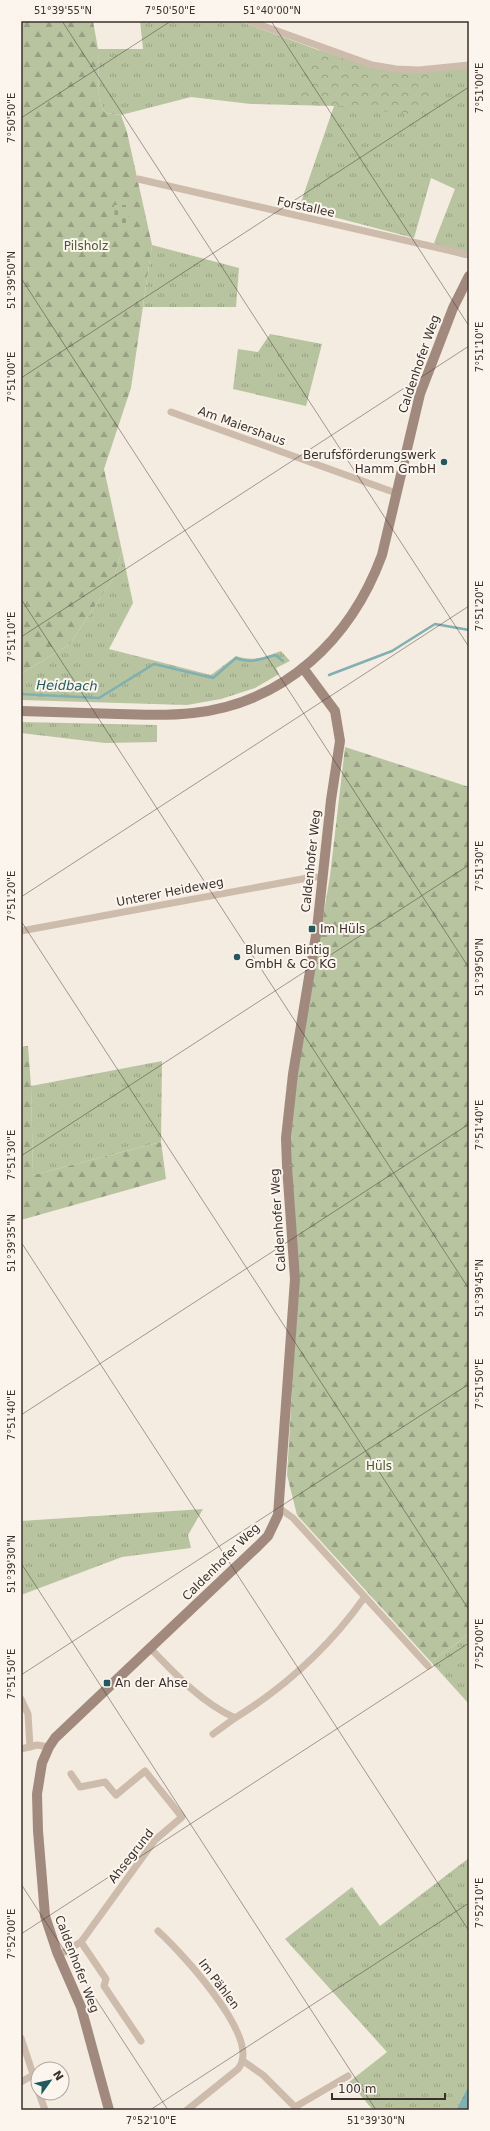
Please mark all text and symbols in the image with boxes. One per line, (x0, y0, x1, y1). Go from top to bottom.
text: 51°39'55"N (34, 5, 92, 16)
text: 7°50'50"E (145, 5, 195, 16)
text: 51°40'00"N (243, 5, 301, 16)
text: 7°51'00"E (474, 63, 485, 113)
text: 7°50'50"E (6, 93, 17, 143)
street label: Forstallee (276, 194, 336, 220)
park label: Pilsholz (64, 239, 108, 253)
text: 51°39'50"N (6, 251, 17, 309)
street label: Caldenhofer Weg (396, 313, 442, 415)
text: 7°51'10"E (474, 322, 485, 372)
text: 7°51'00"E (6, 352, 17, 402)
street label: Am Maiershaus (196, 404, 288, 448)
place label: Berufsförderungswerk Hamm GmbH (303, 448, 436, 476)
marker: Berufsförderungswerk Hamm GmbH (439, 457, 449, 467)
text: 7°51'20"E (474, 581, 485, 631)
text: 7°51'10"E (6, 612, 17, 662)
water label: Heidbach (36, 677, 98, 694)
street label: Caldenhofer Weg (299, 809, 323, 913)
text: 7°51'30"E (474, 841, 485, 891)
text: 7°51'20"E (6, 871, 17, 921)
street label: Unterer Heideweg (115, 875, 225, 909)
place label: Im Hüls (320, 922, 365, 936)
marker: Im Hüls (307, 924, 317, 934)
text: 51°39'50"N (474, 938, 485, 996)
place label: Blumen Bintig GmbH & Co KG (245, 943, 336, 971)
marker: Blumen Bintig GmbH & Co KG (232, 952, 242, 962)
text: 7°51'40"E (474, 1100, 485, 1150)
text: 7°51'30"E (6, 1130, 17, 1180)
street label: Caldenhofer Weg (267, 1168, 289, 1272)
text: 51°39'35"N (6, 1214, 17, 1272)
text: 51°39'45"N (474, 1259, 485, 1317)
text: 7°51'50"E (474, 1359, 485, 1409)
text: 7°51'40"E (6, 1390, 17, 1440)
park label: Hüls (366, 1459, 392, 1473)
street label: Caldenhofer Weg (180, 1521, 262, 1603)
text: 51°39'30"N (6, 1535, 17, 1593)
text: 7°52'00"E (474, 1619, 485, 1669)
text: 7°51'50"E (6, 1649, 17, 1699)
place label: An der Ahse (115, 1676, 188, 1690)
marker: An der Ahse (102, 1678, 112, 1688)
street label: Ahsegrund (106, 1826, 156, 1886)
text: 7°52'10"E (474, 1878, 485, 1928)
text: 7°52'00"E (6, 1909, 17, 1959)
street label: Caldenhofer Weg (52, 1913, 102, 2015)
street label: Im Pählen (196, 1956, 242, 2012)
north arrow (30, 2061, 70, 2101)
text: N (50, 2068, 66, 2083)
scale bar (332, 2075, 445, 2101)
text: 100 m (338, 2082, 376, 2096)
text: 7°52'10"E (126, 2115, 176, 2126)
text: 51°39'30"N (347, 2115, 405, 2126)

